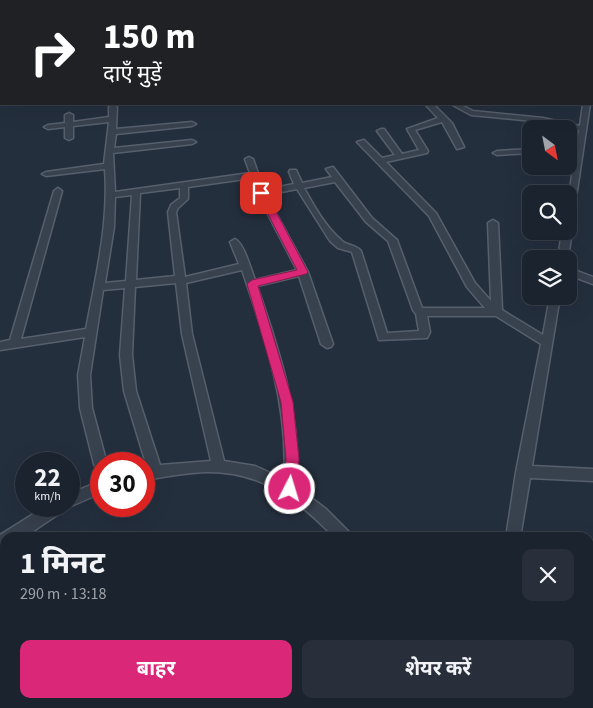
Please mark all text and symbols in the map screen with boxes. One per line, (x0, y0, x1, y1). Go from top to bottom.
text: 150 m (103, 12, 195, 62)
icon: right (20, 20, 85, 85)
text: दाएँ मुड़ें (103, 58, 162, 90)
north arrow (522, 120, 578, 175)
map controls (522, 120, 577, 305)
pin (240, 172, 282, 214)
icon: arrive (247, 179, 275, 207)
button: search (522, 185, 577, 240)
button: layers (522, 250, 577, 305)
speed limit sign: 30 (90, 452, 155, 517)
text: 22 (34, 460, 61, 496)
position arrow (263, 462, 315, 514)
text: km/h (34, 488, 61, 505)
text: 1 मिनट (20, 542, 105, 585)
button: close (522, 549, 574, 601)
text: 290 m · 13:18 (20, 583, 107, 605)
button: बाहर (20, 640, 292, 698)
button: शेयर करें (302, 640, 574, 698)

